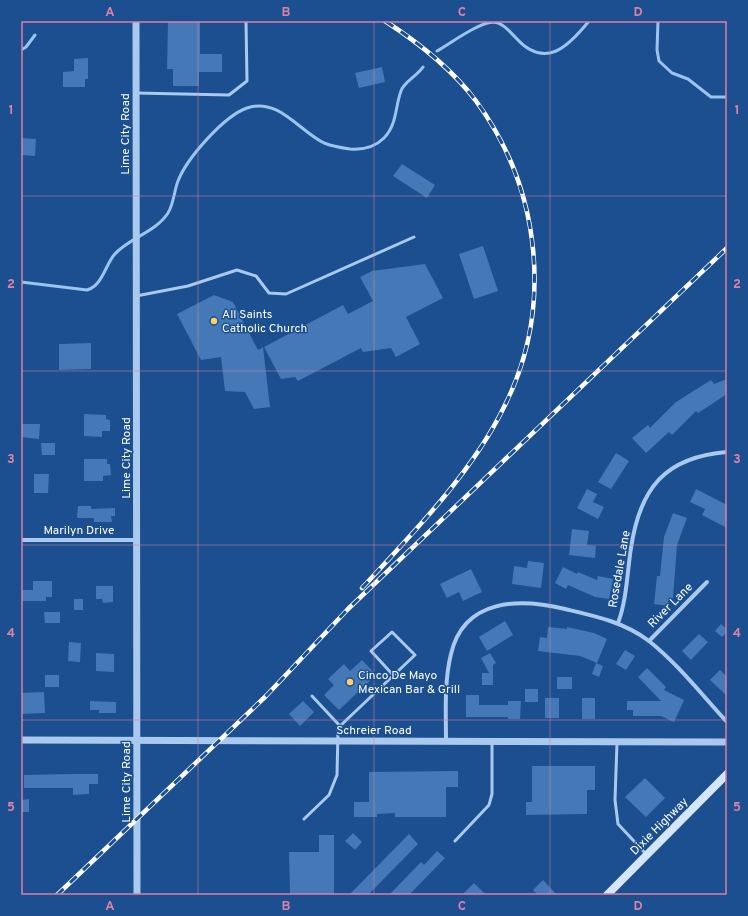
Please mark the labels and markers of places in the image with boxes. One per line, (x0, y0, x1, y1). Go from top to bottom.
place label: All Saints Catholic Church (222, 307, 307, 337)
marker: All Saints Catholic Church (209, 316, 219, 326)
place label: Cinco De Mayo Mexican Bar & Grill (358, 668, 460, 698)
marker: Cinco De Mayo Mexican Bar & Grill (345, 677, 355, 687)

